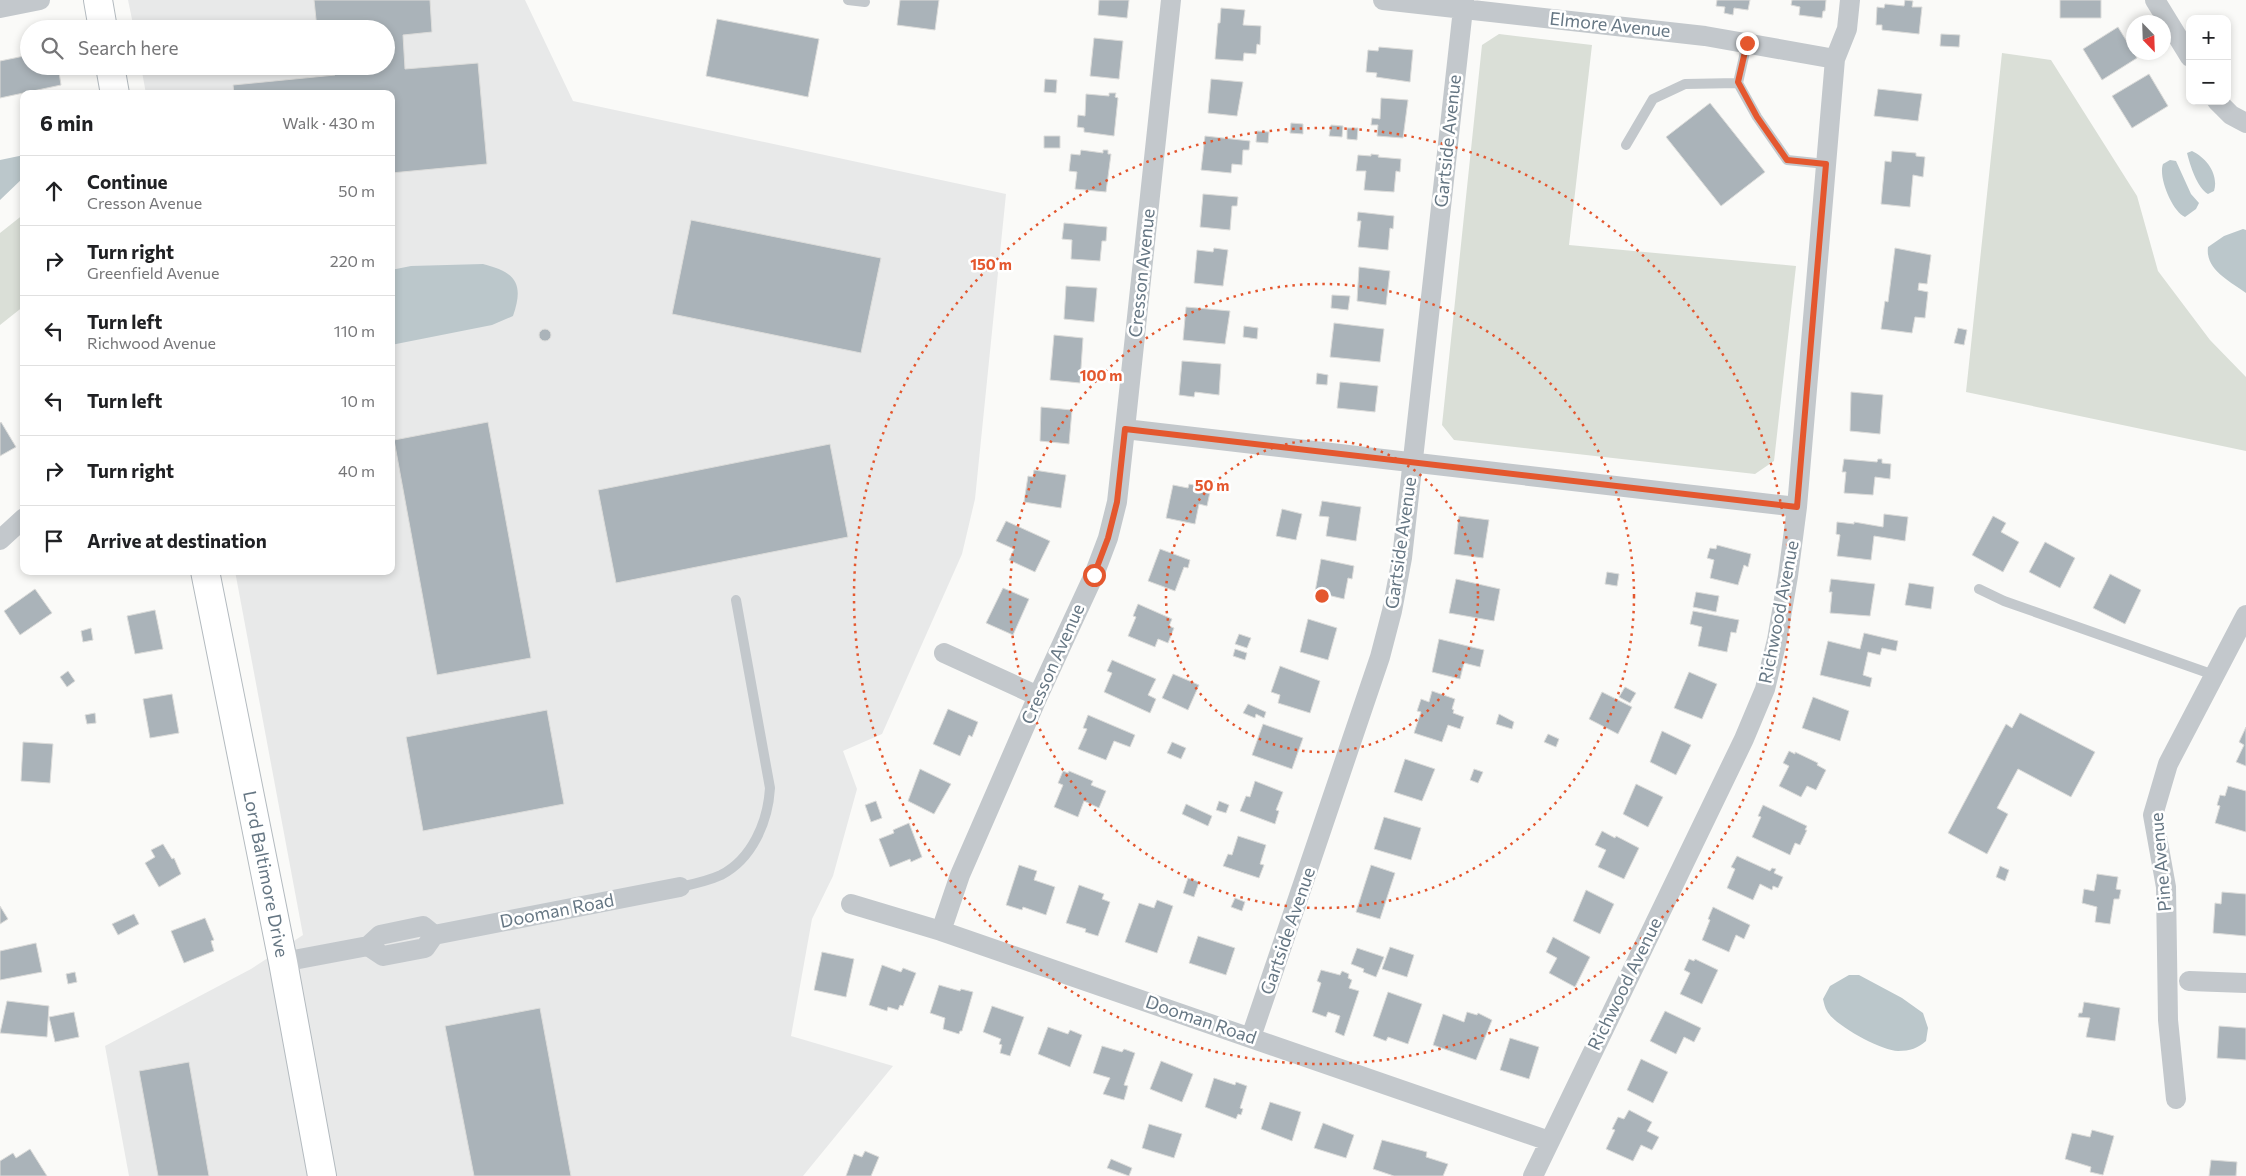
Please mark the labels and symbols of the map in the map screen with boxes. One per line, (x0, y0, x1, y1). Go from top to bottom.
street label: Elmore Avenue (1549, 7, 1672, 41)
north arrow (2126, 15, 2171, 60)
route end (1736, 32, 1759, 55)
street label: Gartside Avenue (1429, 73, 1465, 208)
street label: Cresson Avenue (1123, 207, 1159, 338)
text: 150 m (970, 255, 1012, 273)
text: 100 m (1080, 366, 1122, 384)
street label: Gartside Avenue (1380, 475, 1420, 610)
text: 50 m (1195, 476, 1229, 494)
street label: Richwood Avenue (1753, 538, 1803, 685)
route start (1083, 564, 1106, 587)
centre of rings (1313, 587, 1331, 605)
street label: Cresson Avenue (1016, 600, 1088, 727)
street label: Lord Baltimore Drive (239, 789, 294, 959)
street label: Pine Avenue (2145, 812, 2175, 912)
street label: Gartside Avenue (1255, 864, 1319, 997)
street label: Dooman Road (498, 888, 616, 932)
street label: Richwood Avenue (1582, 914, 1666, 1054)
street label: Dooman Road (1143, 990, 1260, 1048)

